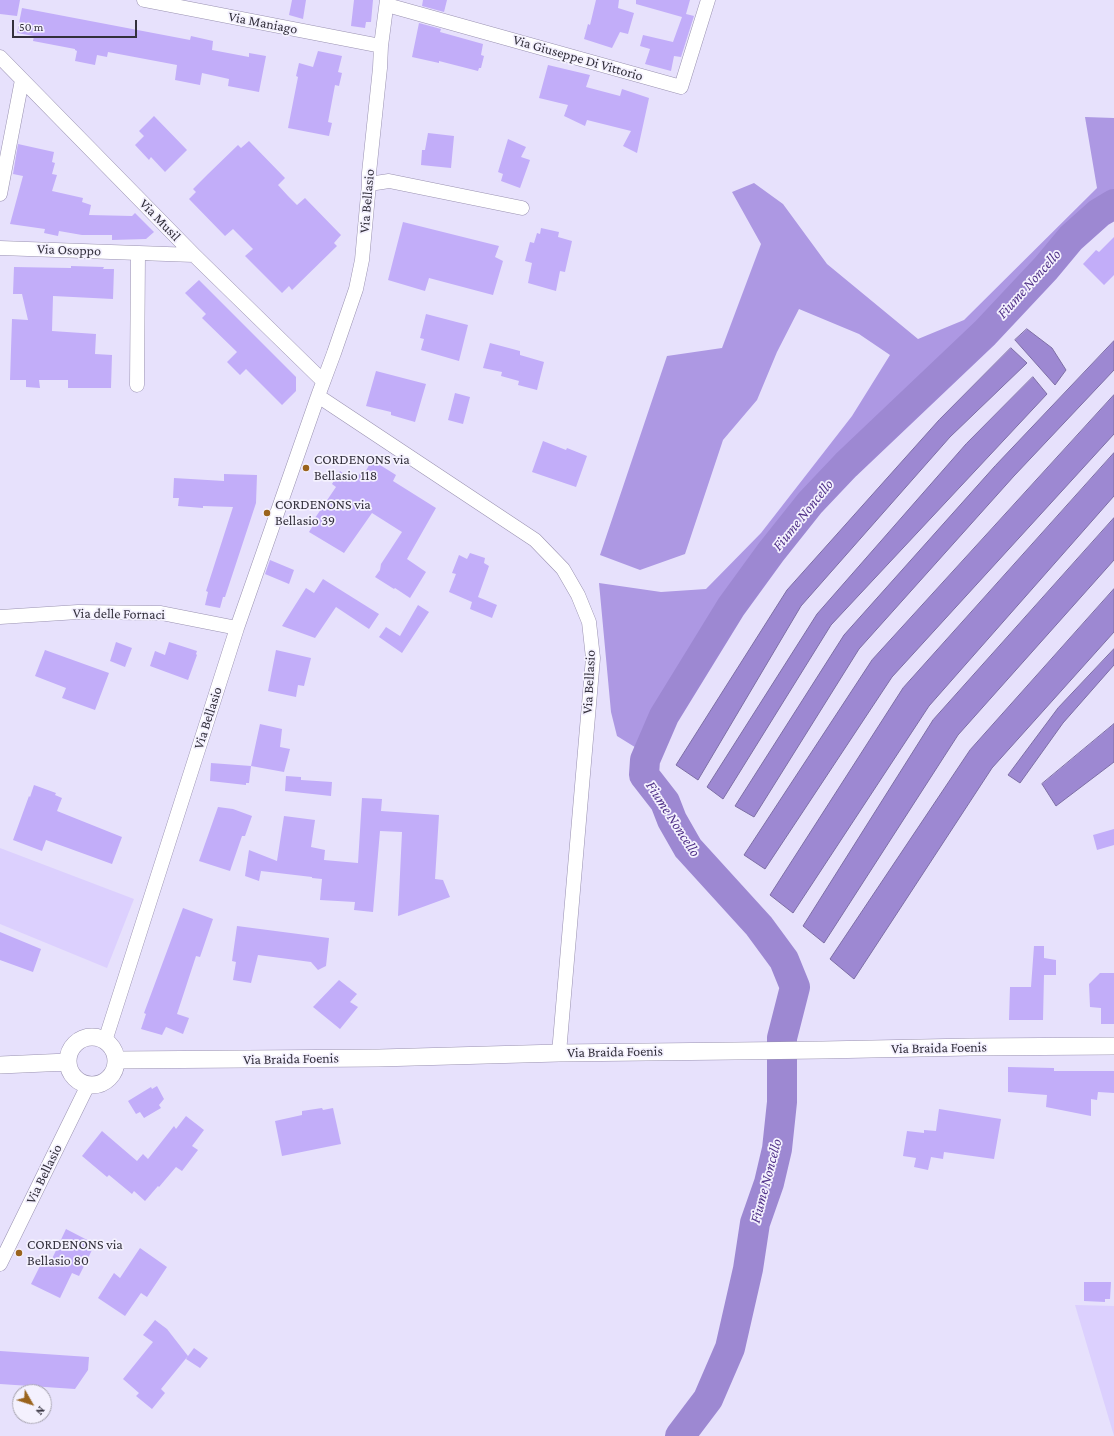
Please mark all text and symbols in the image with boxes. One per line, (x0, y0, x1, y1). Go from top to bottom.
street label: Via Maniago (227, 8, 299, 38)
scale bar (14, 12, 139, 38)
text: 50 m (19, 20, 43, 34)
street label: Via Giuseppe Di Vittorio (511, 31, 645, 85)
street label: Via Bellasio (356, 168, 378, 234)
street label: Via Musil (136, 195, 184, 245)
street label: Via Osoppo (37, 240, 101, 260)
water label: Fiume Noncello (993, 246, 1065, 322)
place label: CORDENONS via Bellasio 118 (314, 452, 410, 484)
marker: CORDENONS via Bellasio 118 (301, 463, 311, 473)
water label: Fiume Noncello (769, 476, 837, 554)
place label: CORDENONS via Bellasio 39 (275, 497, 371, 530)
marker: CORDENONS via Bellasio 39 (262, 508, 272, 518)
street label: Via delle Fornaci (73, 605, 165, 623)
street label: Via Bellasio (579, 649, 599, 715)
street label: Via Bellasio (190, 685, 226, 751)
water label: Fiume Noncello (642, 778, 704, 860)
street label: Via Braida Foenis (891, 1039, 987, 1057)
street label: Via Braida Foenis (567, 1043, 663, 1061)
street label: Via Braida Foenis (243, 1050, 339, 1068)
water label: Fiume Noncello (746, 1137, 786, 1225)
street label: Via Bellasio (22, 1141, 66, 1207)
place label: CORDENONS via Bellasio 80 (27, 1237, 123, 1270)
marker: CORDENONS via Bellasio 80 (14, 1248, 24, 1258)
north arrow (12, 1384, 52, 1424)
text: N (34, 1404, 48, 1418)

